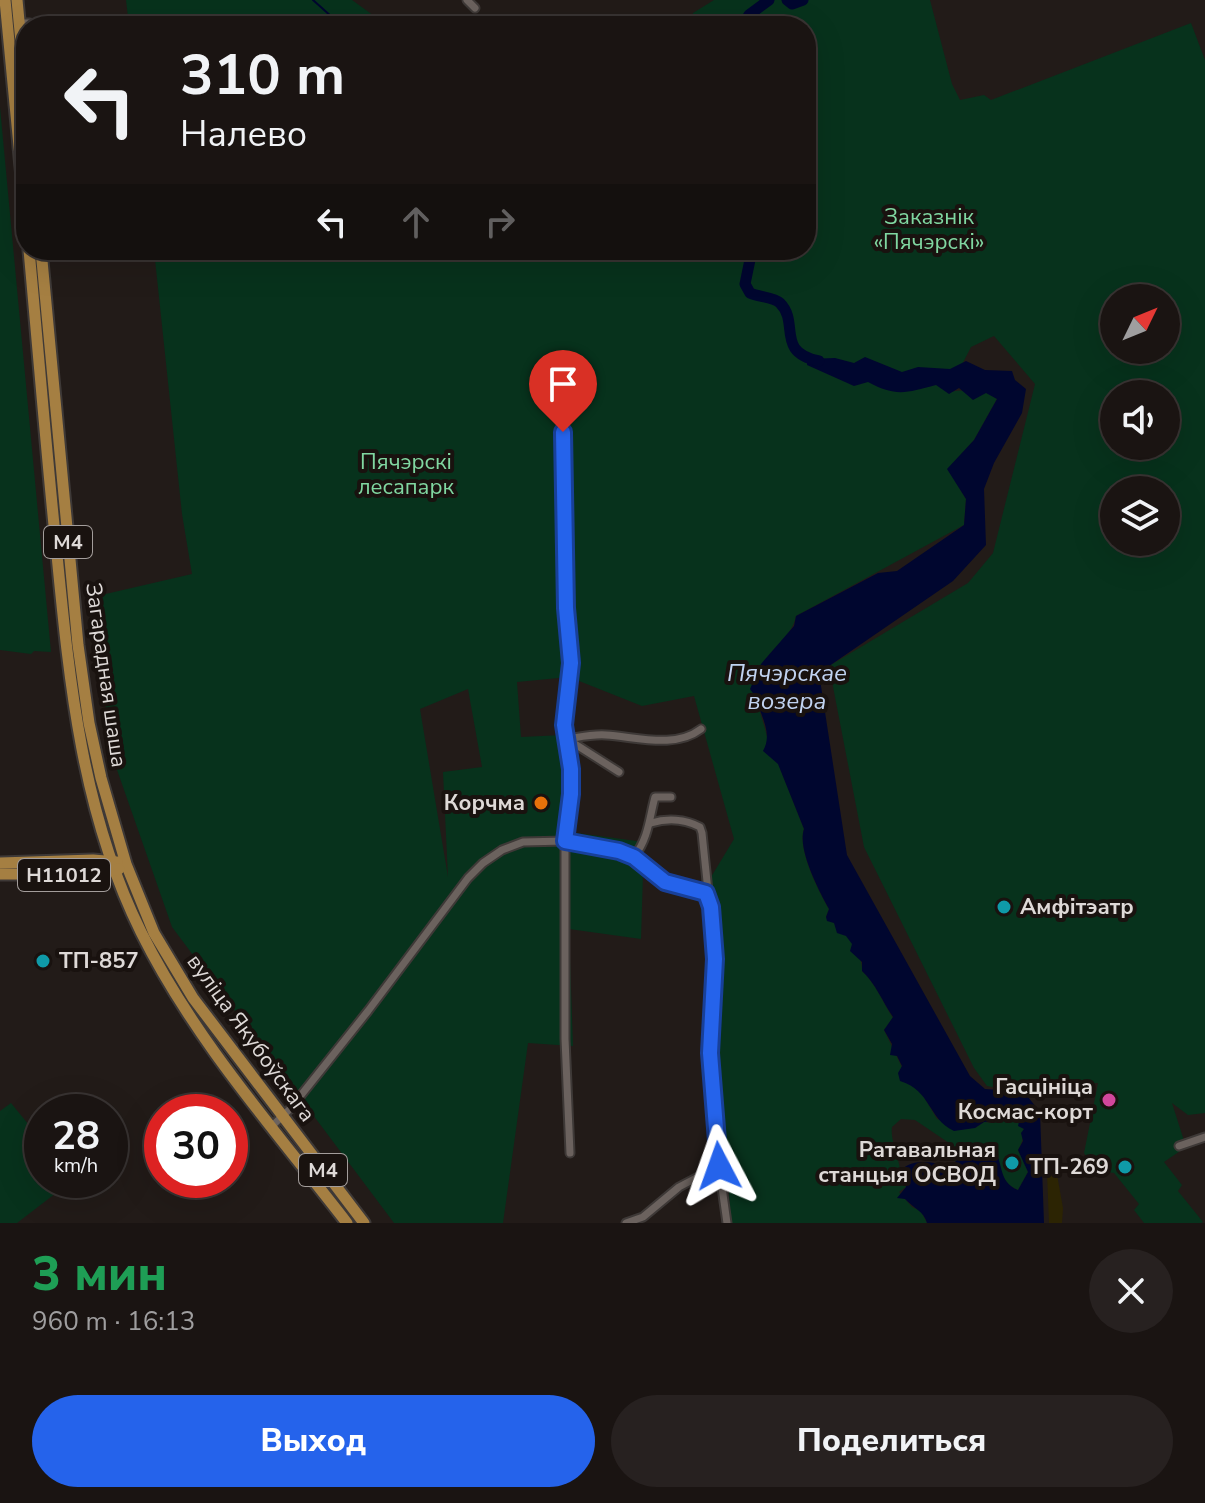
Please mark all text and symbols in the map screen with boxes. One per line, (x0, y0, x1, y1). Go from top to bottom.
text: 310 m (180, 37, 345, 114)
icon: left (48, 48, 152, 152)
text: Налево (180, 110, 307, 159)
icon: left (310, 200, 354, 244)
icon: ahead (394, 200, 438, 244)
icon: right (478, 200, 522, 244)
park label: Заказнік «Пячэрскі» (873, 202, 985, 257)
north arrow (1100, 284, 1180, 364)
map controls (1100, 284, 1180, 556)
pin (529, 350, 597, 432)
icon: arrive (541, 362, 585, 406)
button: sound (1100, 380, 1180, 460)
park label: Пячэрскі лесапарк (358, 447, 454, 502)
button: layers (1100, 476, 1180, 556)
road number: М4 (44, 526, 92, 558)
street label: Загарадная шаша (78, 581, 134, 769)
water label: Пячэрскае возера (727, 657, 847, 717)
place label: Корчма (444, 788, 525, 818)
marker: Корчма (532, 794, 550, 812)
road number: Н11012 (18, 859, 110, 891)
place label: Амфітэатр (1020, 892, 1134, 922)
marker: Амфітэатр (995, 898, 1013, 916)
place label: ТП-857 (59, 946, 139, 976)
street label: вуліца Якубоўскага (180, 948, 322, 1128)
marker: ТП-857 (34, 952, 52, 970)
place label: Гасцініца Космас-корт (958, 1072, 1094, 1127)
marker: Гасцініца Космас-корт (1100, 1091, 1118, 1109)
speed limit sign: 30 (144, 1094, 248, 1198)
text: 28 (52, 1109, 100, 1163)
position arrow (677, 1124, 761, 1208)
place label: Ратавальная станцыя ОСВОД (818, 1135, 996, 1190)
text: km/h (54, 1152, 98, 1179)
place label: ТП-269 (1029, 1152, 1109, 1182)
road number: М4 (299, 1154, 347, 1186)
marker: Ратавальная станцыя ОСВОД (1003, 1154, 1021, 1172)
marker: ТП-269 (1116, 1158, 1134, 1176)
text: 3 мин (32, 1241, 167, 1307)
button: close (1089, 1249, 1173, 1333)
text: 960 m · 16:13 (32, 1304, 195, 1339)
button: Выход (32, 1395, 595, 1487)
button: Поделиться (611, 1395, 1173, 1487)

